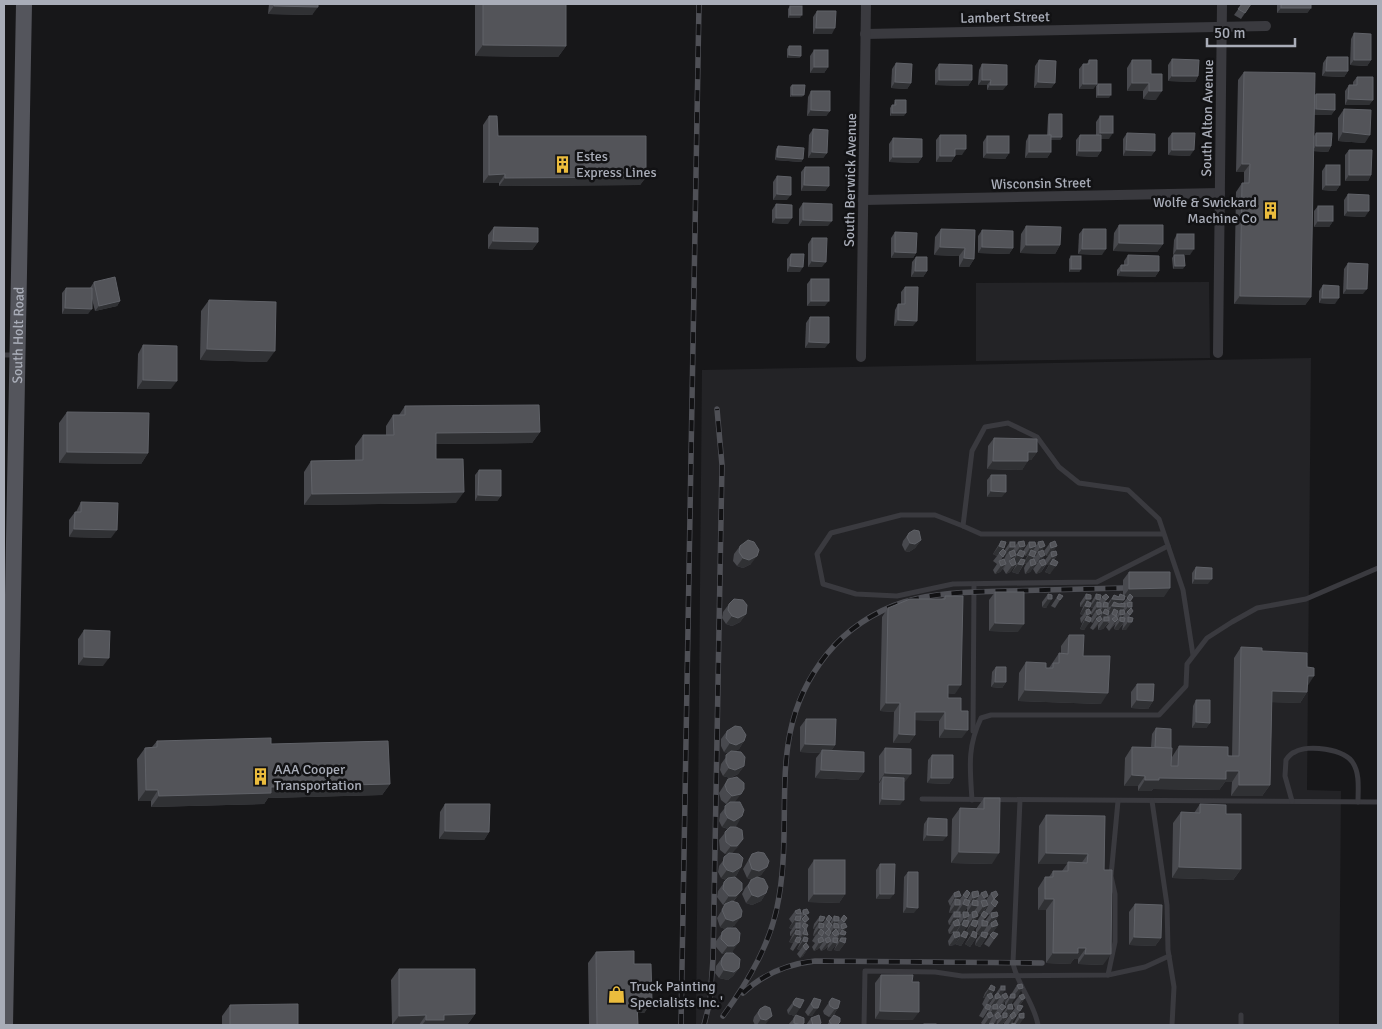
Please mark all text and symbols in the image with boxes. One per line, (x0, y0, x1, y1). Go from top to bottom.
street label: Lambert Street (960, 8, 1050, 27)
scale bar (1207, 15, 1294, 47)
text: 50 m (1214, 24, 1245, 42)
street label: South Alton Avenue (1198, 59, 1217, 177)
street label: South Berwick Avenue (841, 113, 860, 247)
place label: Estes Express Lines (576, 148, 657, 181)
building icon: Estes Express Lines (552, 154, 572, 174)
street label: Wisconsin Street (991, 174, 1091, 193)
place label: Wolfe & Swickard Machine Co (1153, 194, 1257, 227)
building icon: Wolfe & Swickard Machine Co (1261, 200, 1281, 220)
street label: South Holt Road (9, 286, 28, 384)
place label: AAA Cooper Transportation (274, 761, 362, 794)
building icon: AAA Cooper Transportation (250, 767, 270, 787)
place label: Truck Painting Specialists Inc.' (630, 978, 723, 1011)
shop icon: Truck Painting Specialists Inc.' (606, 984, 626, 1004)

